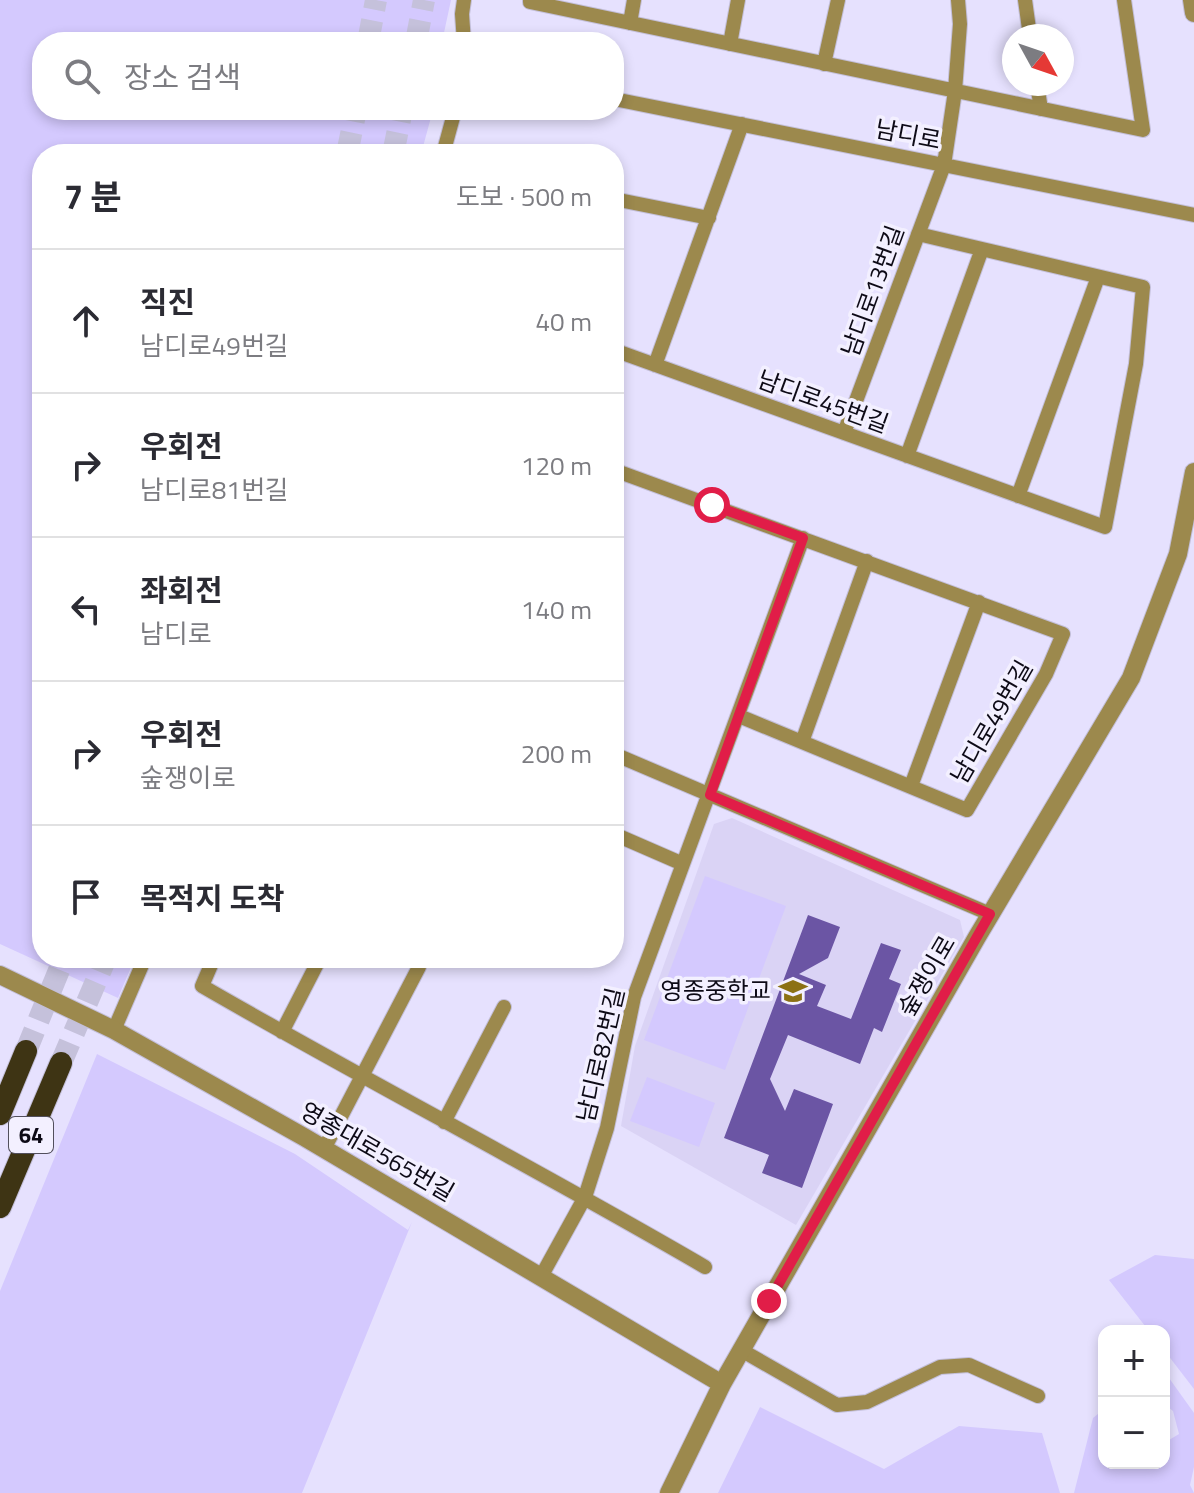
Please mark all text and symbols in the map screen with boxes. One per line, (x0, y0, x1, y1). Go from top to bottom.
north arrow (1002, 24, 1074, 96)
search box (32, 32, 624, 120)
icon: search (60, 54, 104, 98)
text: 장소 검색 (124, 54, 241, 100)
street label: 남디로 (872, 110, 944, 158)
text: 7 분 (64, 170, 122, 222)
text: 도보 · 500 m (456, 177, 592, 216)
street label: 남디로13번길 (832, 220, 912, 361)
text: 직진 (140, 279, 195, 325)
icon: ahead (64, 299, 108, 343)
text: 40 m (535, 302, 592, 341)
text: 남디로49번길 (140, 326, 289, 365)
street label: 남디로45번길 (753, 361, 894, 441)
text: 우회전 (140, 423, 223, 469)
icon: right (64, 443, 108, 487)
text: 120 m (521, 446, 592, 485)
text: 남디로81번길 (140, 470, 289, 509)
route start (694, 487, 730, 523)
text: 좌회전 (140, 567, 223, 613)
icon: left (64, 587, 108, 631)
text: 140 m (521, 590, 592, 629)
text: 남디로 (140, 614, 212, 653)
street label: 남디로49번길 (941, 653, 1041, 790)
text: 우회전 (140, 711, 223, 757)
icon: right (64, 731, 108, 775)
text: 200 m (521, 734, 592, 773)
text: 숲쟁이로 (140, 758, 236, 797)
icon: arrive (64, 875, 108, 919)
text: 목적지 도착 (140, 875, 285, 921)
street label: 숲쟁이로 (888, 928, 964, 1023)
place label: 영종중학교 (661, 972, 771, 1008)
school or university icon: 영종중학교 (778, 976, 808, 1006)
street label: 남디로82번길 (567, 984, 633, 1126)
street label: 영종대로565번길 (294, 1092, 461, 1210)
road number: 64 (9, 1117, 53, 1153)
route end (751, 1283, 787, 1319)
map controls (1098, 1325, 1170, 1469)
button: + (1098, 1325, 1170, 1397)
button: − (1098, 1397, 1170, 1469)

